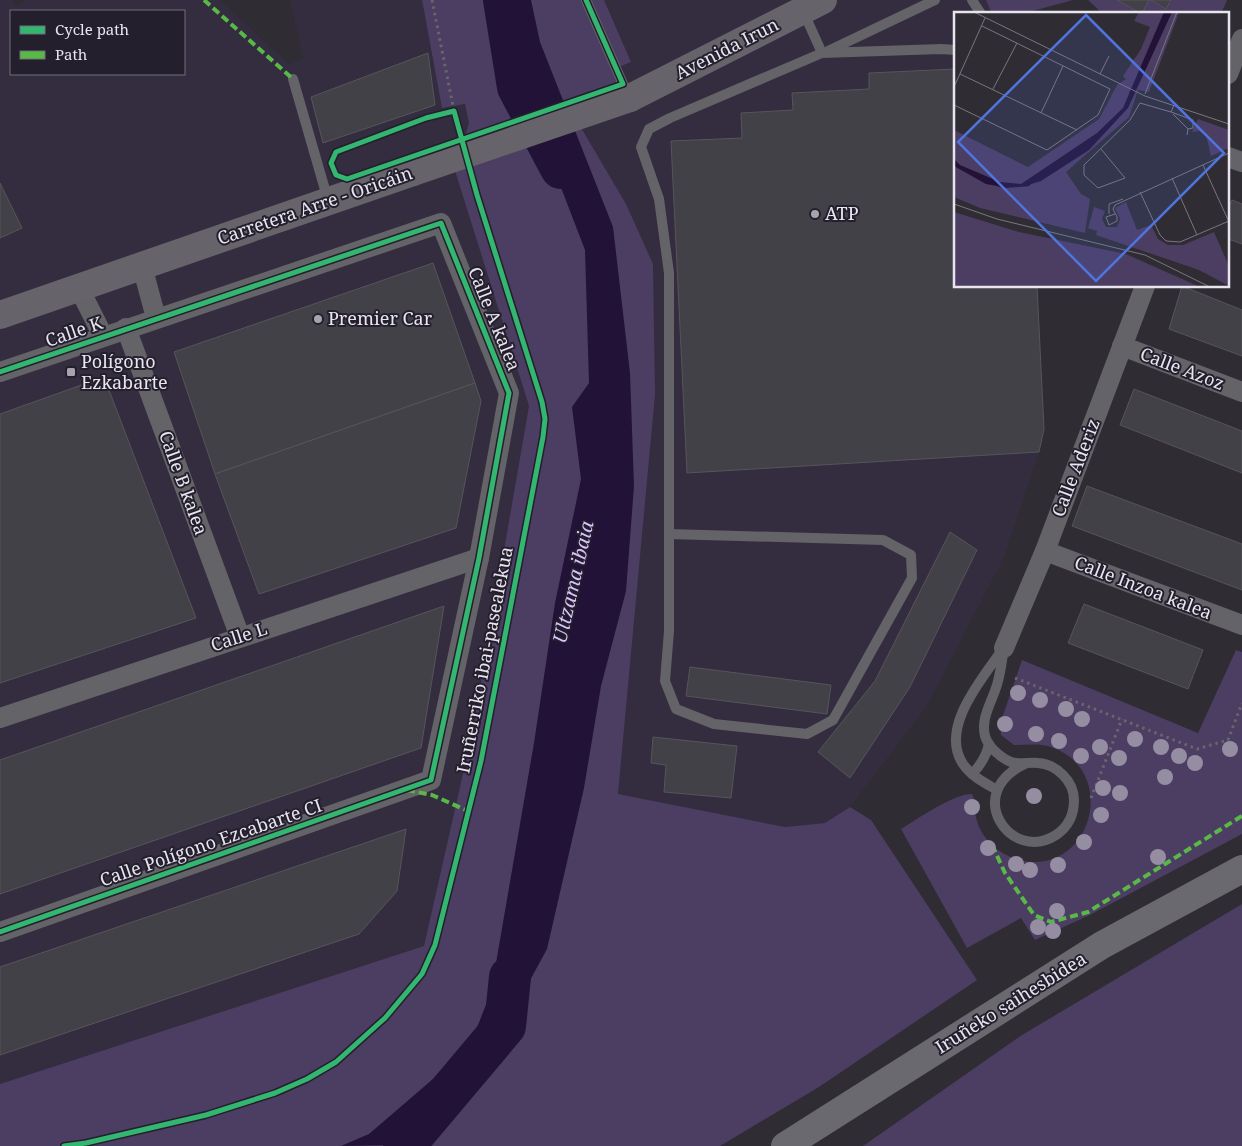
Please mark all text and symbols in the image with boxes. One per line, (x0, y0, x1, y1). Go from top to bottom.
legend (10, 10, 185, 75)
street label: Avenida Irun (671, 12, 783, 84)
inset map (954, 12, 1230, 288)
text: Cycle path (55, 19, 130, 39)
text: Path (55, 44, 88, 64)
street label: Carretera Arre - Oricáin (214, 160, 416, 250)
place label: ATP (825, 201, 859, 225)
marker: ATP (809, 208, 821, 220)
street label: Calle A kalea (463, 263, 527, 374)
place label: Premier Car (328, 306, 433, 330)
street label: Calle K (42, 310, 106, 352)
marker: Premier Car (312, 313, 324, 325)
street label: Calle Azoz (1137, 341, 1228, 395)
place label: Polígono Ezkabarte (81, 349, 168, 394)
marker: Polígono Ezkabarte (65, 366, 77, 378)
street label: Calle Aderiz (1045, 415, 1105, 520)
street label: Calle B kalea (154, 427, 214, 538)
water label: Ultzama ibaia (546, 518, 600, 646)
street label: Iruñerriko ibai-pasealekua (450, 544, 518, 775)
street label: Calle Inzoa kalea (1071, 550, 1215, 624)
street label: Calle L (207, 616, 270, 656)
street label: Calle Polígono Ezcabarte CI (96, 793, 325, 891)
street label: Iruñeko saihesbidea (930, 946, 1091, 1058)

